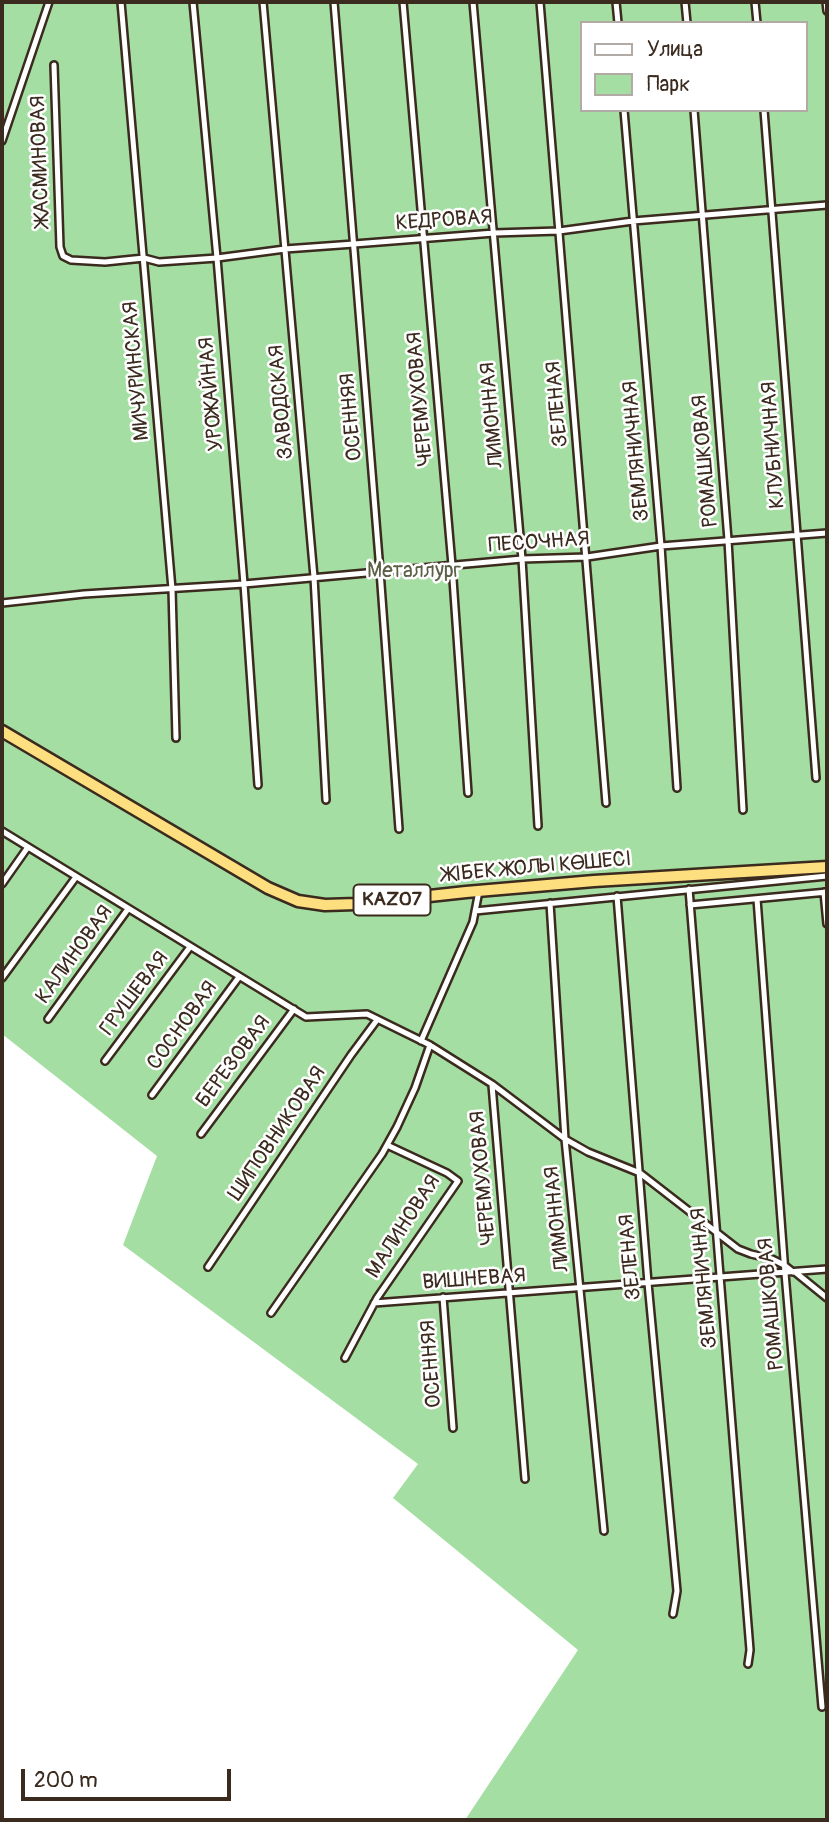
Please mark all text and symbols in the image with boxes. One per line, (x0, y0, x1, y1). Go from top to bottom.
legend (580, 21, 808, 112)
text: Улица (647, 36, 703, 63)
text: Парк (647, 71, 690, 98)
street label: ЖАСМИНОВАЯ (26, 95, 56, 227)
street label: КЕДРОВАЯ (395, 205, 493, 237)
street label: МИЧУРИНСКАЯ (118, 300, 156, 442)
street label: ЧЕРЕМУХОВАЯ (403, 331, 439, 467)
street label: УРОЖАЙНАЯ (194, 336, 230, 452)
street label: ЗАВОДСКАЯ (264, 344, 300, 460)
street label: ЗЕЛЕНАЯ (542, 360, 574, 448)
street label: ЛИМОННАЯ (476, 361, 510, 469)
street label: ОСЕННЯЯ (336, 372, 368, 462)
street label: ЗЕМЛЯНИЧНАЯ (618, 380, 656, 522)
street label: КЛУБНИЧНАЯ (757, 381, 791, 509)
street label: РОМАШКОВАЯ (688, 394, 724, 528)
street label: ПЕСОЧНАЯ (487, 527, 591, 559)
park label: Металлург (367, 559, 461, 585)
street label: ЖІБЕК ЖОЛЫ КӨШЕСІ (442, 847, 632, 889)
road number: KAZ07 (354, 885, 430, 916)
street label: КАЛИНОВАЯ (31, 901, 119, 1009)
street label: ГРУШЕВАЯ (95, 947, 175, 1041)
street label: СОСНОВАЯ (142, 977, 224, 1075)
street label: БЕРЕЗОВАЯ (191, 1011, 277, 1113)
street label: ШИПОВНИКОВАЯ (224, 1062, 332, 1206)
street label: ЧЕРЕМУХОВАЯ (466, 1110, 502, 1246)
street label: ЛИМОННАЯ (540, 1165, 576, 1273)
street label: МАЛИНОВАЯ (361, 1171, 447, 1283)
street label: ЗЕМЛЯНИЧНАЯ (686, 1207, 724, 1349)
street label: ЗЕЛЕНАЯ (615, 1213, 647, 1301)
street label: РОМАШКОВАЯ (754, 1237, 790, 1371)
street label: ВИШНЕВАЯ (421, 1264, 527, 1296)
street label: ОСЕННЯЯ (416, 1319, 448, 1409)
scale bar (24, 1756, 234, 1800)
text: 200 m (34, 1767, 98, 1794)

